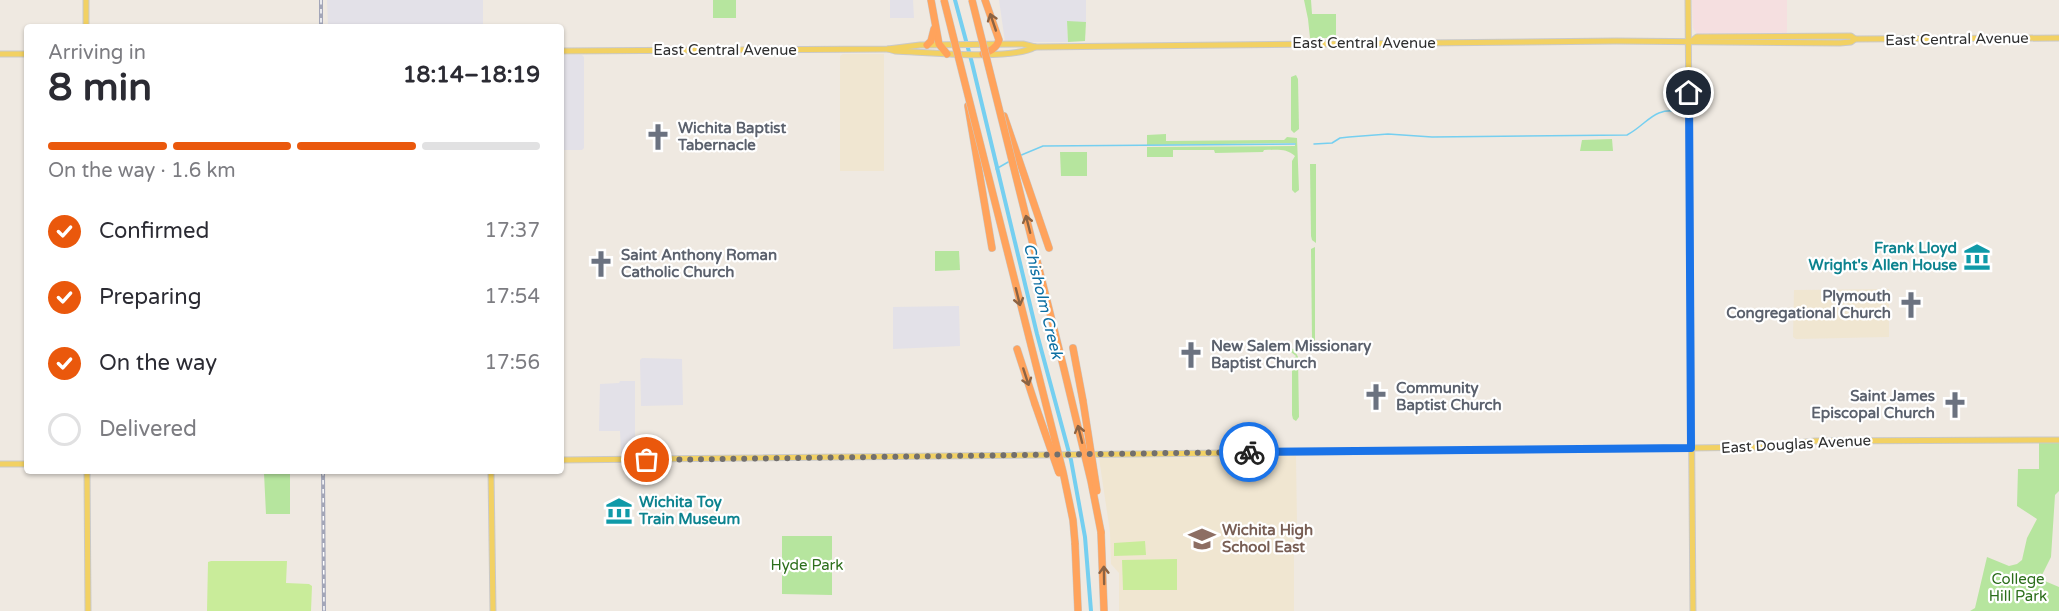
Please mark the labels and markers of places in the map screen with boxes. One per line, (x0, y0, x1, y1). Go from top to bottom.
pin (1663, 67, 1714, 118)
place label: Wichita Baptist Tabernacle (677, 119, 787, 154)
church icon: Wichita Baptist Tabernacle (643, 122, 673, 152)
place label: Frank Lloyd Wright's Allen House (1809, 239, 1958, 275)
museum icon: Frank Lloyd Wright's Allen House (1962, 242, 1992, 272)
place label: Saint Anthony Roman Catholic Church (621, 246, 777, 281)
church icon: Saint Anthony Roman Catholic Church (586, 249, 616, 279)
place label: Plymouth Congregational Church (1726, 287, 1891, 323)
church icon: Plymouth Congregational Church (1896, 290, 1926, 320)
place label: New Salem Missionary Baptist Church (1211, 337, 1371, 373)
church icon: New Salem Missionary Baptist Church (1176, 340, 1206, 370)
place label: Community Baptist Church (1396, 379, 1502, 415)
church icon: Community Baptist Church (1361, 382, 1391, 412)
place label: Saint James Episcopal Church (1811, 387, 1935, 423)
church icon: Saint James Episcopal Church (1940, 390, 1970, 420)
pin (621, 434, 672, 485)
place label: Wichita Toy Train Museum (638, 493, 740, 528)
museum icon: Wichita Toy Train Museum (604, 496, 634, 526)
place label: Wichita High School East (1222, 521, 1313, 556)
school or university icon: Wichita High School East (1187, 524, 1217, 554)

